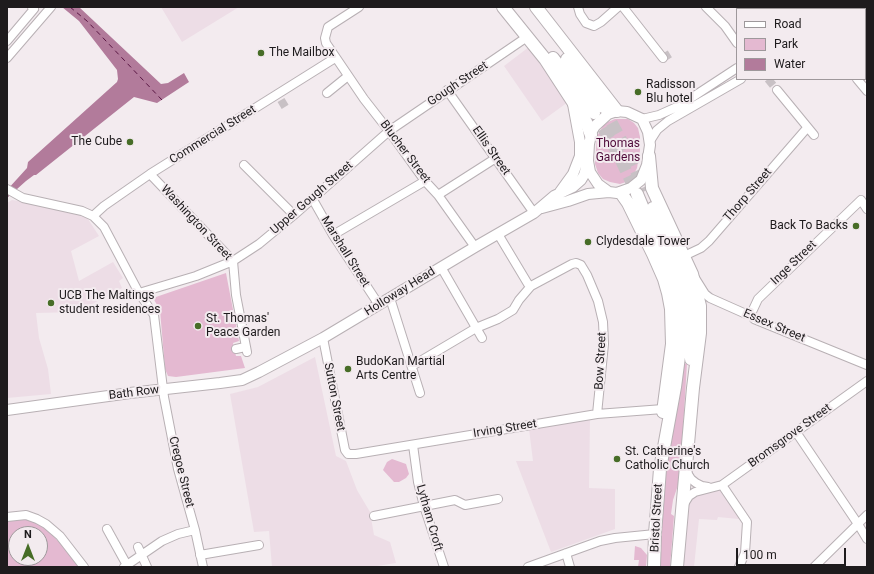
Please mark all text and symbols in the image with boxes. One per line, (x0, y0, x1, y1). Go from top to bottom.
legend (736, 8, 866, 80)
text: Road (774, 17, 802, 31)
text: Park (774, 37, 798, 51)
place label: The Mailbox (269, 46, 334, 60)
marker: The Mailbox (256, 48, 266, 58)
text: Water (774, 57, 805, 71)
street label: Gough Street (425, 59, 491, 109)
place label: Radisson Blu hotel (646, 78, 695, 106)
marker: Radisson Blu hotel (633, 87, 643, 97)
street label: Commercial Street (167, 103, 259, 167)
street label: Blucher Street (377, 118, 433, 186)
street label: Ellis Street (469, 124, 513, 178)
place label: The Cube (71, 135, 122, 149)
marker: The Cube (125, 137, 135, 147)
park label: Thomas Gardens (596, 137, 640, 165)
street label: Upper Gough Street (268, 158, 356, 238)
street label: Thorp Street (721, 165, 775, 225)
street label: Washington Street (157, 182, 235, 264)
street label: Marshall Street (317, 214, 373, 290)
place label: Back To Backs (770, 219, 848, 233)
marker: Back To Backs (851, 221, 861, 231)
place label: Clydesdale Tower (596, 235, 690, 249)
marker: Clydesdale Tower (583, 237, 593, 247)
street label: Inge Street (768, 238, 820, 288)
street label: Holloway Head (362, 265, 438, 319)
place label: UCB The Maltings student residences (59, 289, 160, 317)
marker: UCB The Maltings student residences (46, 298, 56, 308)
street label: Essex Street (741, 306, 807, 346)
place label: St. Thomas' Peace Garden (206, 312, 280, 340)
marker: St. Thomas' Peace Garden (193, 321, 203, 331)
street label: Bow Street (592, 332, 610, 390)
place label: BudoKan Martial Arts Centre (356, 355, 445, 383)
street label: Sutton Street (320, 361, 348, 433)
marker: BudoKan Martial Arts Centre (343, 364, 353, 374)
street label: Bath Row (108, 383, 160, 403)
street label: Bromsgrove Street (746, 401, 834, 471)
street label: Irving Street (472, 417, 538, 441)
street label: Cregoe Street (165, 435, 197, 509)
place label: St. Catherine's Catholic Church (625, 445, 710, 473)
marker: St. Catherine's Catholic Church (612, 454, 622, 464)
street label: Lytham Croft (413, 483, 445, 553)
street label: Bristol Street (648, 483, 666, 553)
north arrow (8, 526, 48, 566)
text: N (24, 528, 32, 541)
scale bar (738, 540, 848, 566)
text: 100 m (743, 548, 777, 562)

